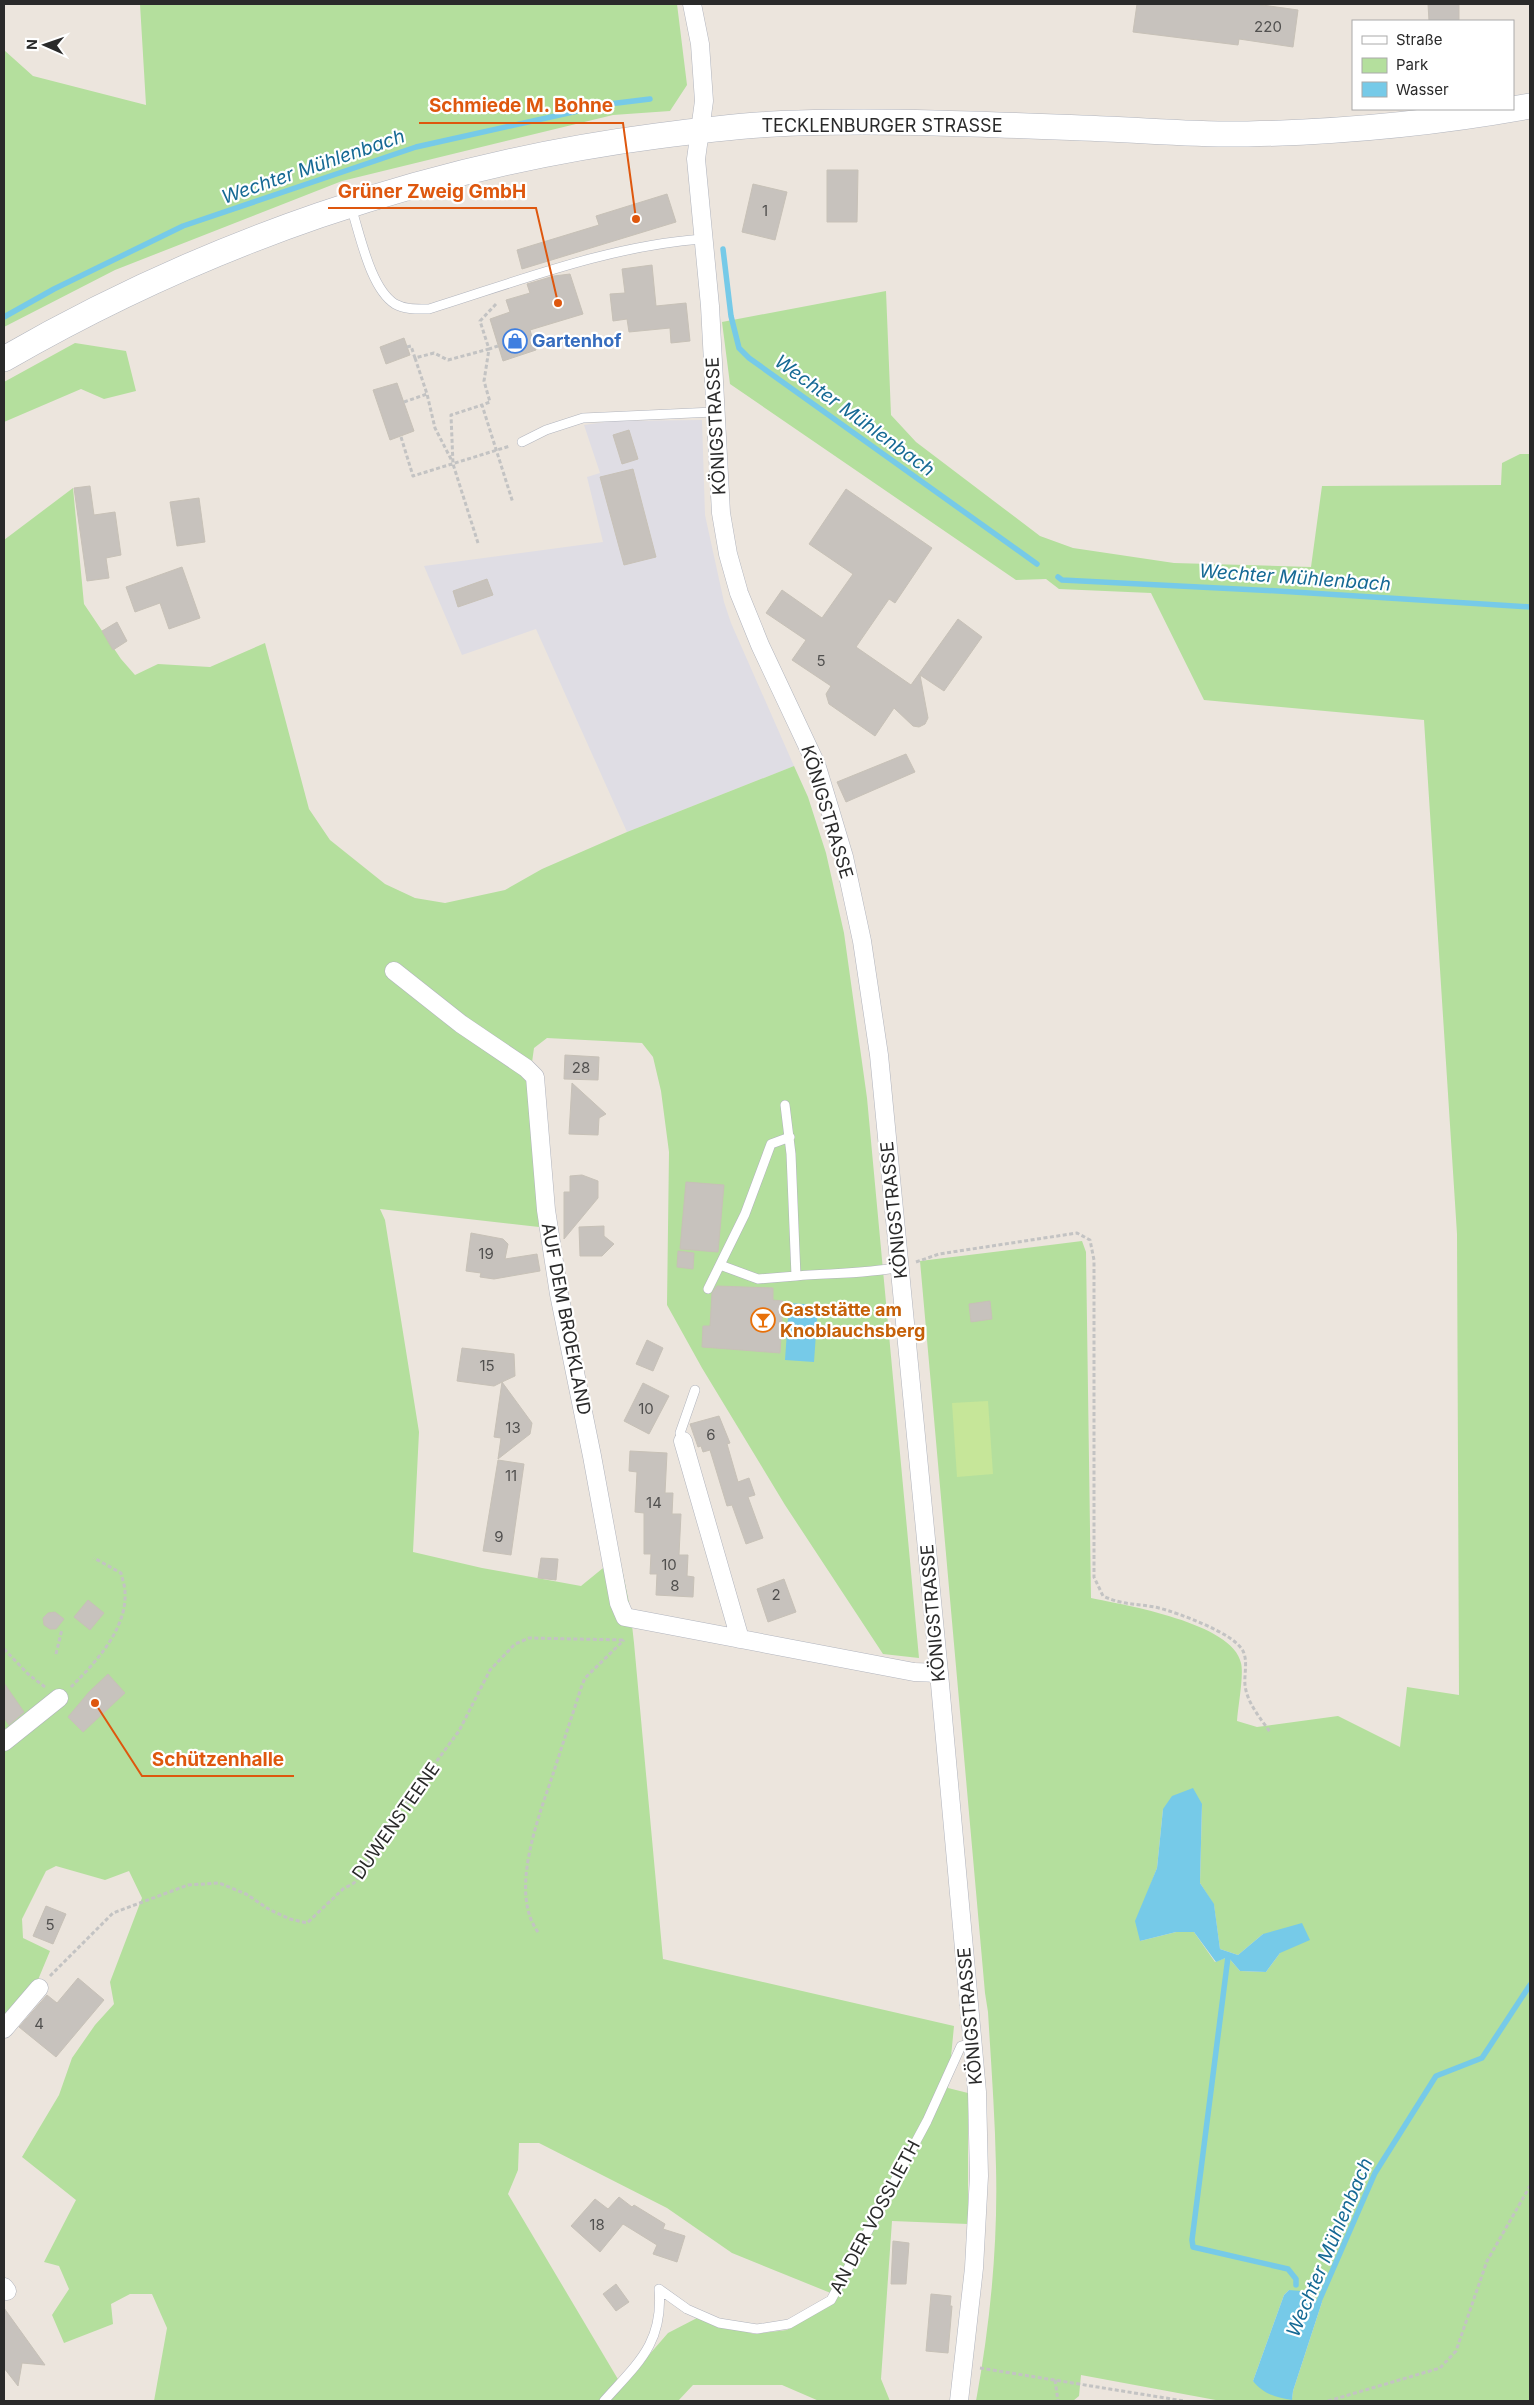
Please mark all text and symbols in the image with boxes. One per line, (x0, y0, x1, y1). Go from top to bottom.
house number: 220 (1254, 17, 1282, 36)
north arrow (20, 20, 70, 70)
legend (1352, 20, 1514, 110)
text: Straße (1396, 30, 1443, 49)
text: N (23, 39, 40, 50)
text: Park (1396, 55, 1429, 74)
text: Wasser (1396, 80, 1449, 99)
callout: Schmiede M. Bohne (419, 89, 623, 123)
text: Schmiede M. Bohne (429, 94, 613, 117)
street label: TECKLENBURGER STRASSE (762, 115, 1002, 136)
water label: Wechter Mühlenbach (219, 124, 408, 209)
callout: Grüner Zweig GmbH (328, 174, 536, 208)
text: Grüner Zweig GmbH (338, 180, 526, 203)
house number: 1 (762, 201, 768, 220)
shop icon: Gartenhof (502, 328, 528, 354)
place label: Gartenhof (532, 330, 621, 351)
water label: Wechter Mühlenbach (770, 350, 939, 481)
street label: KÖNIGSTRASSE (700, 356, 730, 496)
water label: Wechter Mühlenbach (1198, 559, 1392, 596)
house number: 5 (816, 651, 826, 670)
street label: KÖNIGSTRASSE (797, 742, 859, 881)
house number: 28 (572, 1058, 590, 1077)
street label: KÖNIGSTRASSE (875, 1140, 911, 1280)
street label: AUF DEM BROEKLAND (538, 1221, 595, 1417)
house number: 19 (478, 1244, 494, 1263)
place label: Gaststätte am Knoblauchsberg (780, 1299, 925, 1341)
bar icon: Gaststätte am Knoblauchsberg (750, 1307, 776, 1333)
house number: 15 (479, 1356, 495, 1375)
house number: 10 (638, 1399, 654, 1418)
house number: 13 (505, 1418, 521, 1437)
house number: 6 (706, 1425, 716, 1444)
house number: 11 (505, 1466, 517, 1485)
house number: 14 (646, 1493, 662, 1512)
house number: 9 (494, 1527, 504, 1546)
street label: KÖNIGSTRASSE (915, 1543, 949, 1683)
house number: 10 (661, 1555, 677, 1574)
house number: 8 (670, 1576, 680, 1595)
house number: 2 (771, 1585, 781, 1604)
callout: Schützenhalle (142, 1742, 294, 1776)
text: Schützenhalle (152, 1748, 284, 1771)
street label: DUWENSTEENE (347, 1758, 444, 1883)
house number: 5 (45, 1915, 55, 1934)
street label: KÖNIGSTRASSE (952, 1946, 986, 2086)
house number: 4 (34, 2014, 44, 2033)
street label: AN DER VOSSLIETH (825, 2136, 924, 2297)
water label: Wechter Mühlenbach (1281, 2154, 1378, 2340)
house number: 18 (589, 2215, 605, 2234)

